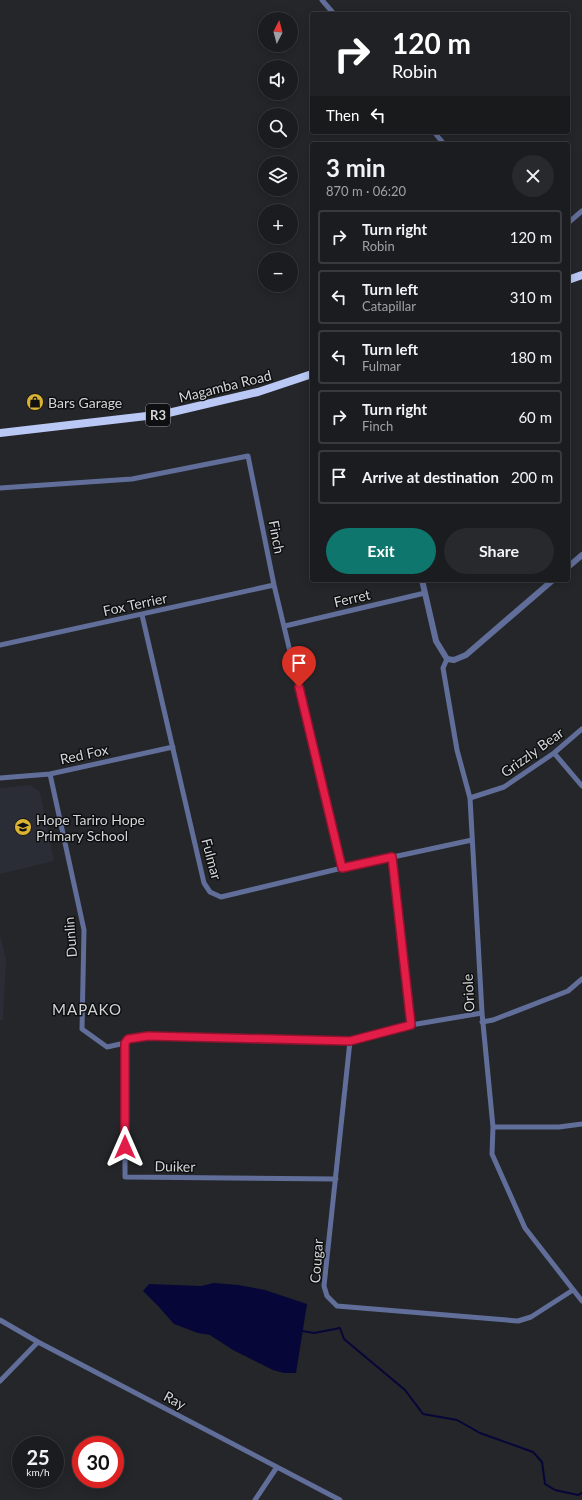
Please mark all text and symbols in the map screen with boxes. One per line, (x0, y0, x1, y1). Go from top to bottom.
north arrow (258, 12, 298, 52)
map controls (258, 12, 298, 292)
text: 120 m (392, 26, 471, 60)
icon: right (326, 28, 378, 80)
button: sound (258, 60, 298, 100)
text: Robin (392, 60, 437, 82)
icon: left (367, 104, 389, 126)
text: Then (326, 106, 359, 124)
button: search (258, 108, 298, 148)
text: 3 min (326, 153, 386, 182)
button: close (512, 155, 554, 197)
button: layers (258, 156, 298, 196)
text: 870 m · 06:20 (326, 183, 406, 199)
button: + (258, 204, 298, 244)
text: Turn right (362, 220, 427, 238)
icon: right (328, 226, 350, 248)
text: 120 m (510, 228, 552, 246)
text: Robin (362, 238, 395, 254)
button: − (258, 252, 298, 292)
text: Turn left (362, 280, 418, 298)
icon: left (328, 286, 350, 308)
text: 310 m (510, 288, 552, 306)
text: Catapillar (362, 298, 416, 314)
text: Turn left (362, 340, 418, 358)
icon: left (328, 346, 350, 368)
text: 180 m (510, 348, 552, 366)
text: Fulmar (362, 358, 401, 374)
street label: Magamba Road (177, 366, 273, 406)
shop icon: Bars Garage (25, 392, 45, 412)
place label: Bars Garage (48, 394, 122, 411)
text: Turn right (362, 400, 427, 418)
road number: R3 (146, 404, 170, 426)
icon: right (328, 406, 350, 428)
text: 60 m (518, 408, 552, 426)
text: Finch (362, 418, 393, 434)
icon: arrive (328, 466, 350, 488)
text: Arrive at destination (362, 468, 499, 486)
text: 200 m (511, 468, 553, 486)
street label: Finch (265, 519, 289, 555)
button: Exit (326, 528, 436, 574)
button: Share (444, 528, 554, 574)
street label: Ferret (332, 586, 372, 610)
street label: Fox Terrier (101, 589, 169, 619)
pin (282, 646, 316, 687)
icon: arrive (288, 652, 310, 674)
street label: Grizzly Bear (497, 724, 567, 780)
street label: Red Fox (58, 741, 110, 767)
place label: Hope Tariro Hope Primary School (36, 811, 145, 844)
school or university icon: Hope Tariro Hope Primary School (13, 817, 33, 837)
street label: Fulmar (198, 836, 226, 882)
street label: Dunlin (60, 916, 80, 958)
street label: Oriole (459, 973, 477, 1013)
district label: MAPAKO (52, 1000, 122, 1018)
position arrow (104, 1126, 146, 1168)
street label: Duiker (154, 1157, 196, 1175)
street label: Cougar (306, 1238, 326, 1284)
street label: Ray (161, 1387, 190, 1413)
speed limit sign: 30 (72, 1436, 124, 1488)
text: 25 (26, 1445, 50, 1469)
text: km/h (26, 1466, 50, 1478)

